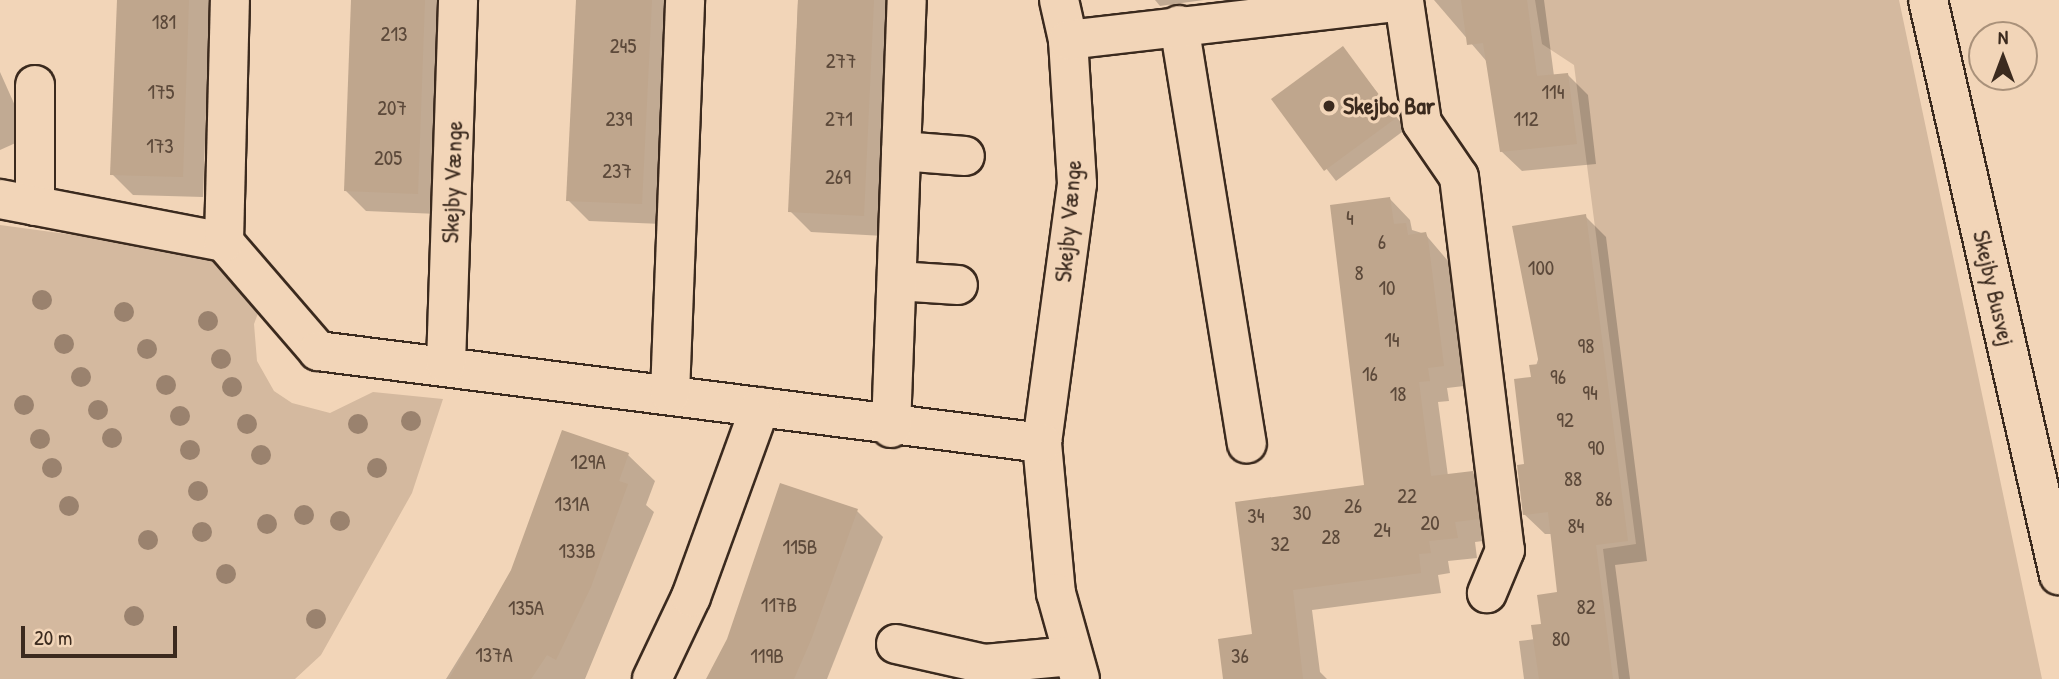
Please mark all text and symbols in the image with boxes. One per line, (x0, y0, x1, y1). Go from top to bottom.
house number: 181 (152, 9, 176, 35)
house number: 213 (381, 21, 407, 47)
north arrow (1968, 21, 2038, 91)
text: N (1998, 24, 2008, 50)
house number: 245 (610, 33, 636, 59)
house number: 277 (826, 48, 856, 74)
house number: 175 (148, 79, 174, 105)
house number: 114 (1541, 79, 1565, 105)
place label: Skejbo Bar (1343, 92, 1435, 120)
house number: 207 (377, 95, 407, 121)
marker: Skejbo Bar (1321, 98, 1337, 114)
house number: 239 (606, 106, 632, 132)
house number: 271 (825, 106, 853, 132)
house number: 112 (1513, 106, 1539, 132)
street label: Skejby Vænge (435, 120, 469, 244)
house number: 173 (146, 133, 174, 159)
house number: 205 (374, 145, 402, 171)
house number: 237 (602, 158, 632, 184)
street label: Skejby Vænge (1048, 159, 1088, 283)
house number: 269 (825, 164, 851, 190)
house number: 4 (1346, 205, 1354, 231)
street label: Skejby Busvej (1967, 228, 2021, 348)
house number: 6 (1378, 229, 1386, 255)
house number: 100 (1528, 255, 1554, 281)
house number: 8 (1354, 260, 1364, 286)
house number: 10 (1378, 275, 1396, 301)
house number: 14 (1384, 327, 1400, 353)
house number: 98 (1578, 333, 1594, 359)
house number: 16 (1362, 361, 1378, 387)
house number: 96 (1550, 364, 1566, 390)
house number: 94 (1582, 380, 1598, 406)
house number: 18 (1390, 381, 1406, 407)
house number: 92 (1556, 407, 1574, 433)
house number: 90 (1587, 435, 1605, 461)
house number: 129A (570, 449, 606, 475)
house number: 88 (1564, 466, 1582, 492)
house number: 22 (1397, 483, 1417, 509)
house number: 86 (1595, 486, 1613, 512)
house number: 131A (555, 491, 589, 517)
house number: 26 (1344, 493, 1362, 519)
house number: 30 (1293, 500, 1311, 526)
house number: 34 (1247, 503, 1265, 529)
house number: 20 (1420, 510, 1440, 536)
house number: 84 (1568, 513, 1584, 539)
house number: 24 (1373, 517, 1391, 543)
house number: 28 (1322, 524, 1340, 550)
house number: 32 (1270, 531, 1290, 557)
house number: 115B (783, 534, 817, 560)
house number: 133B (558, 538, 596, 564)
house number: 117B (761, 592, 797, 618)
house number: 82 (1577, 594, 1595, 620)
house number: 135A (508, 595, 544, 621)
scale bar (24, 612, 180, 656)
text: 20 m (34, 623, 72, 652)
house number: 80 (1552, 626, 1570, 652)
house number: 137A (475, 642, 513, 668)
house number: 119B (750, 643, 784, 669)
house number: 36 (1231, 643, 1249, 669)

